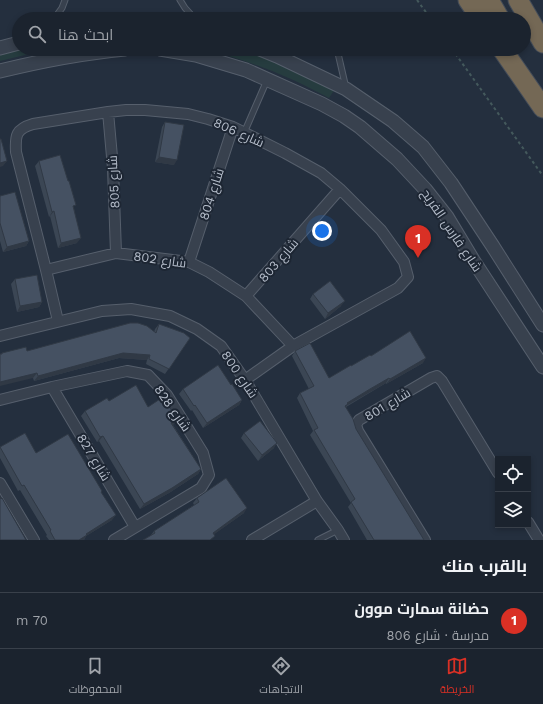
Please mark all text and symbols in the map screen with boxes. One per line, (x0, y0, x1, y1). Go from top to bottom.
search box (12, 12, 531, 56)
icon: search (26, 23, 48, 45)
text: ابحث هنا (58, 26, 113, 44)
street label: شارع 806 (211, 115, 266, 151)
street label: شارع 805 (105, 155, 123, 209)
street label: شارع 804 (196, 166, 228, 222)
street label: شارع فارس الفريح (417, 186, 485, 275)
your location (312, 221, 332, 241)
pin: 1 (405, 225, 431, 258)
street label: شارع 803 (255, 235, 302, 286)
street label: شارع 802 (132, 248, 187, 272)
street label: شارع 800 (217, 348, 261, 401)
street label: شارع 828 (150, 382, 194, 435)
street label: شارع 801 (362, 385, 413, 425)
street label: شارع 827 (73, 431, 113, 484)
map controls (495, 456, 531, 528)
button: locate (495, 456, 531, 492)
button: layers (495, 492, 531, 528)
text: بالقرب منك (442, 556, 527, 576)
text: حضانة سمارت موون (355, 600, 489, 618)
text: 70 m (16, 613, 48, 628)
text: 1 (511, 613, 517, 628)
text: مدرسة · شارع 806 (387, 628, 489, 643)
tab: المحفوظات (69, 655, 122, 699)
tab: الاتجاهات (259, 655, 303, 699)
tab: الخريطة (440, 655, 474, 699)

